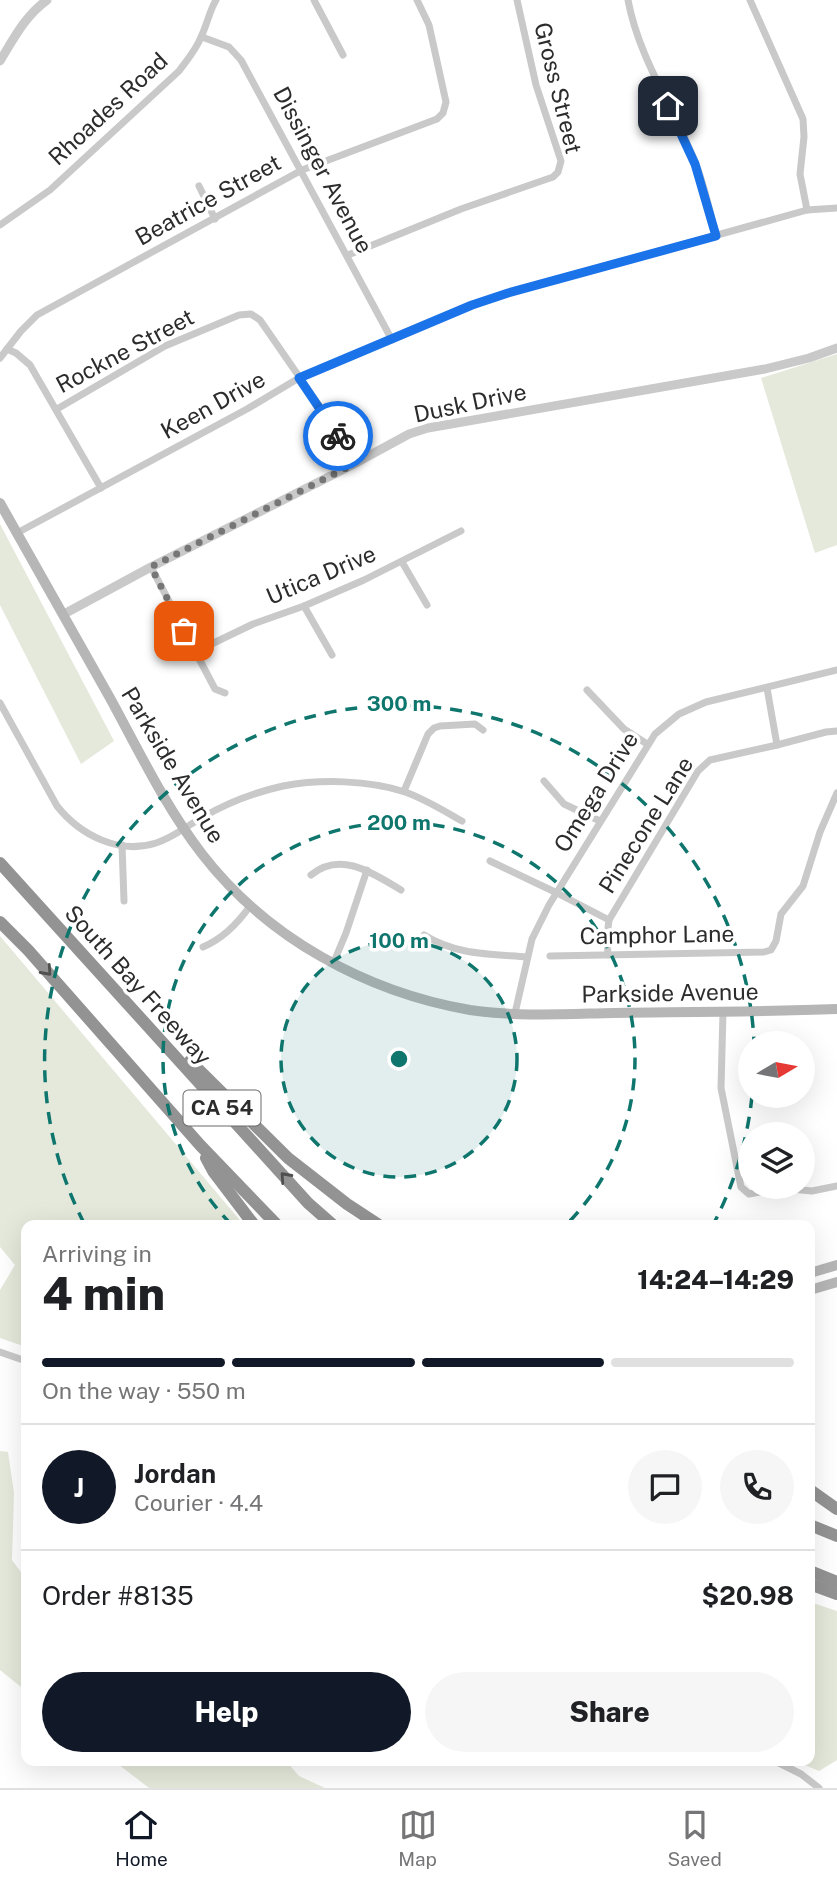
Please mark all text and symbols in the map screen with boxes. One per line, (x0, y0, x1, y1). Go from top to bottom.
street label: Gross Street (529, 19, 588, 156)
street label: Rhoades Road (43, 47, 173, 171)
pin (638, 76, 698, 136)
street label: Dissinger Avenue (268, 82, 379, 258)
icon: home (649, 87, 687, 125)
street label: Beatrice Street (130, 148, 285, 251)
street label: Rockne Street (51, 303, 198, 398)
street label: Keen Drive (156, 365, 270, 444)
street label: Dusk Drive (411, 377, 529, 428)
courier (303, 401, 373, 471)
icon: bike (319, 417, 357, 455)
street label: Utica Drive (262, 539, 380, 610)
pin (154, 601, 214, 661)
icon: bag (165, 612, 203, 650)
street label: Parkside Avenue (116, 682, 231, 848)
text: 300 m (367, 691, 431, 716)
street label: Omega Drive (548, 727, 643, 857)
street label: Pinecone Lane (593, 751, 698, 898)
text: 200 m (367, 810, 431, 835)
street label: South Bay Freeway (59, 899, 217, 1070)
street label: Camphor Lane (579, 920, 735, 949)
text: 100 m (369, 928, 429, 953)
one-way arrow (39, 963, 51, 976)
street label: Parkside Avenue (581, 977, 759, 1008)
north arrow (738, 1031, 816, 1108)
map controls (738, 1031, 815, 1199)
centre of rings (387, 1047, 411, 1071)
road number: CA 54 (184, 1090, 260, 1126)
button: layers (738, 1122, 815, 1199)
one-way arrow (280, 1172, 293, 1185)
text: Arriving in (42, 1240, 152, 1267)
text: 14:24–14:29 (637, 1264, 794, 1295)
text: 4 min (42, 1266, 165, 1320)
text: On the way · 550 m (42, 1377, 246, 1404)
button: chat (628, 1450, 702, 1524)
button: phone (720, 1450, 794, 1524)
text: Jordan (134, 1458, 216, 1489)
text: J (74, 1472, 84, 1503)
text: Courier · 4.4 (134, 1489, 263, 1516)
text: Order #8135 (42, 1580, 194, 1611)
text: $20.98 (702, 1580, 794, 1611)
button: Help (42, 1672, 411, 1752)
button: Share (425, 1672, 794, 1752)
tab: Home (115, 1806, 168, 1870)
tab: Map (398, 1806, 437, 1870)
tab: Saved (667, 1806, 722, 1870)

